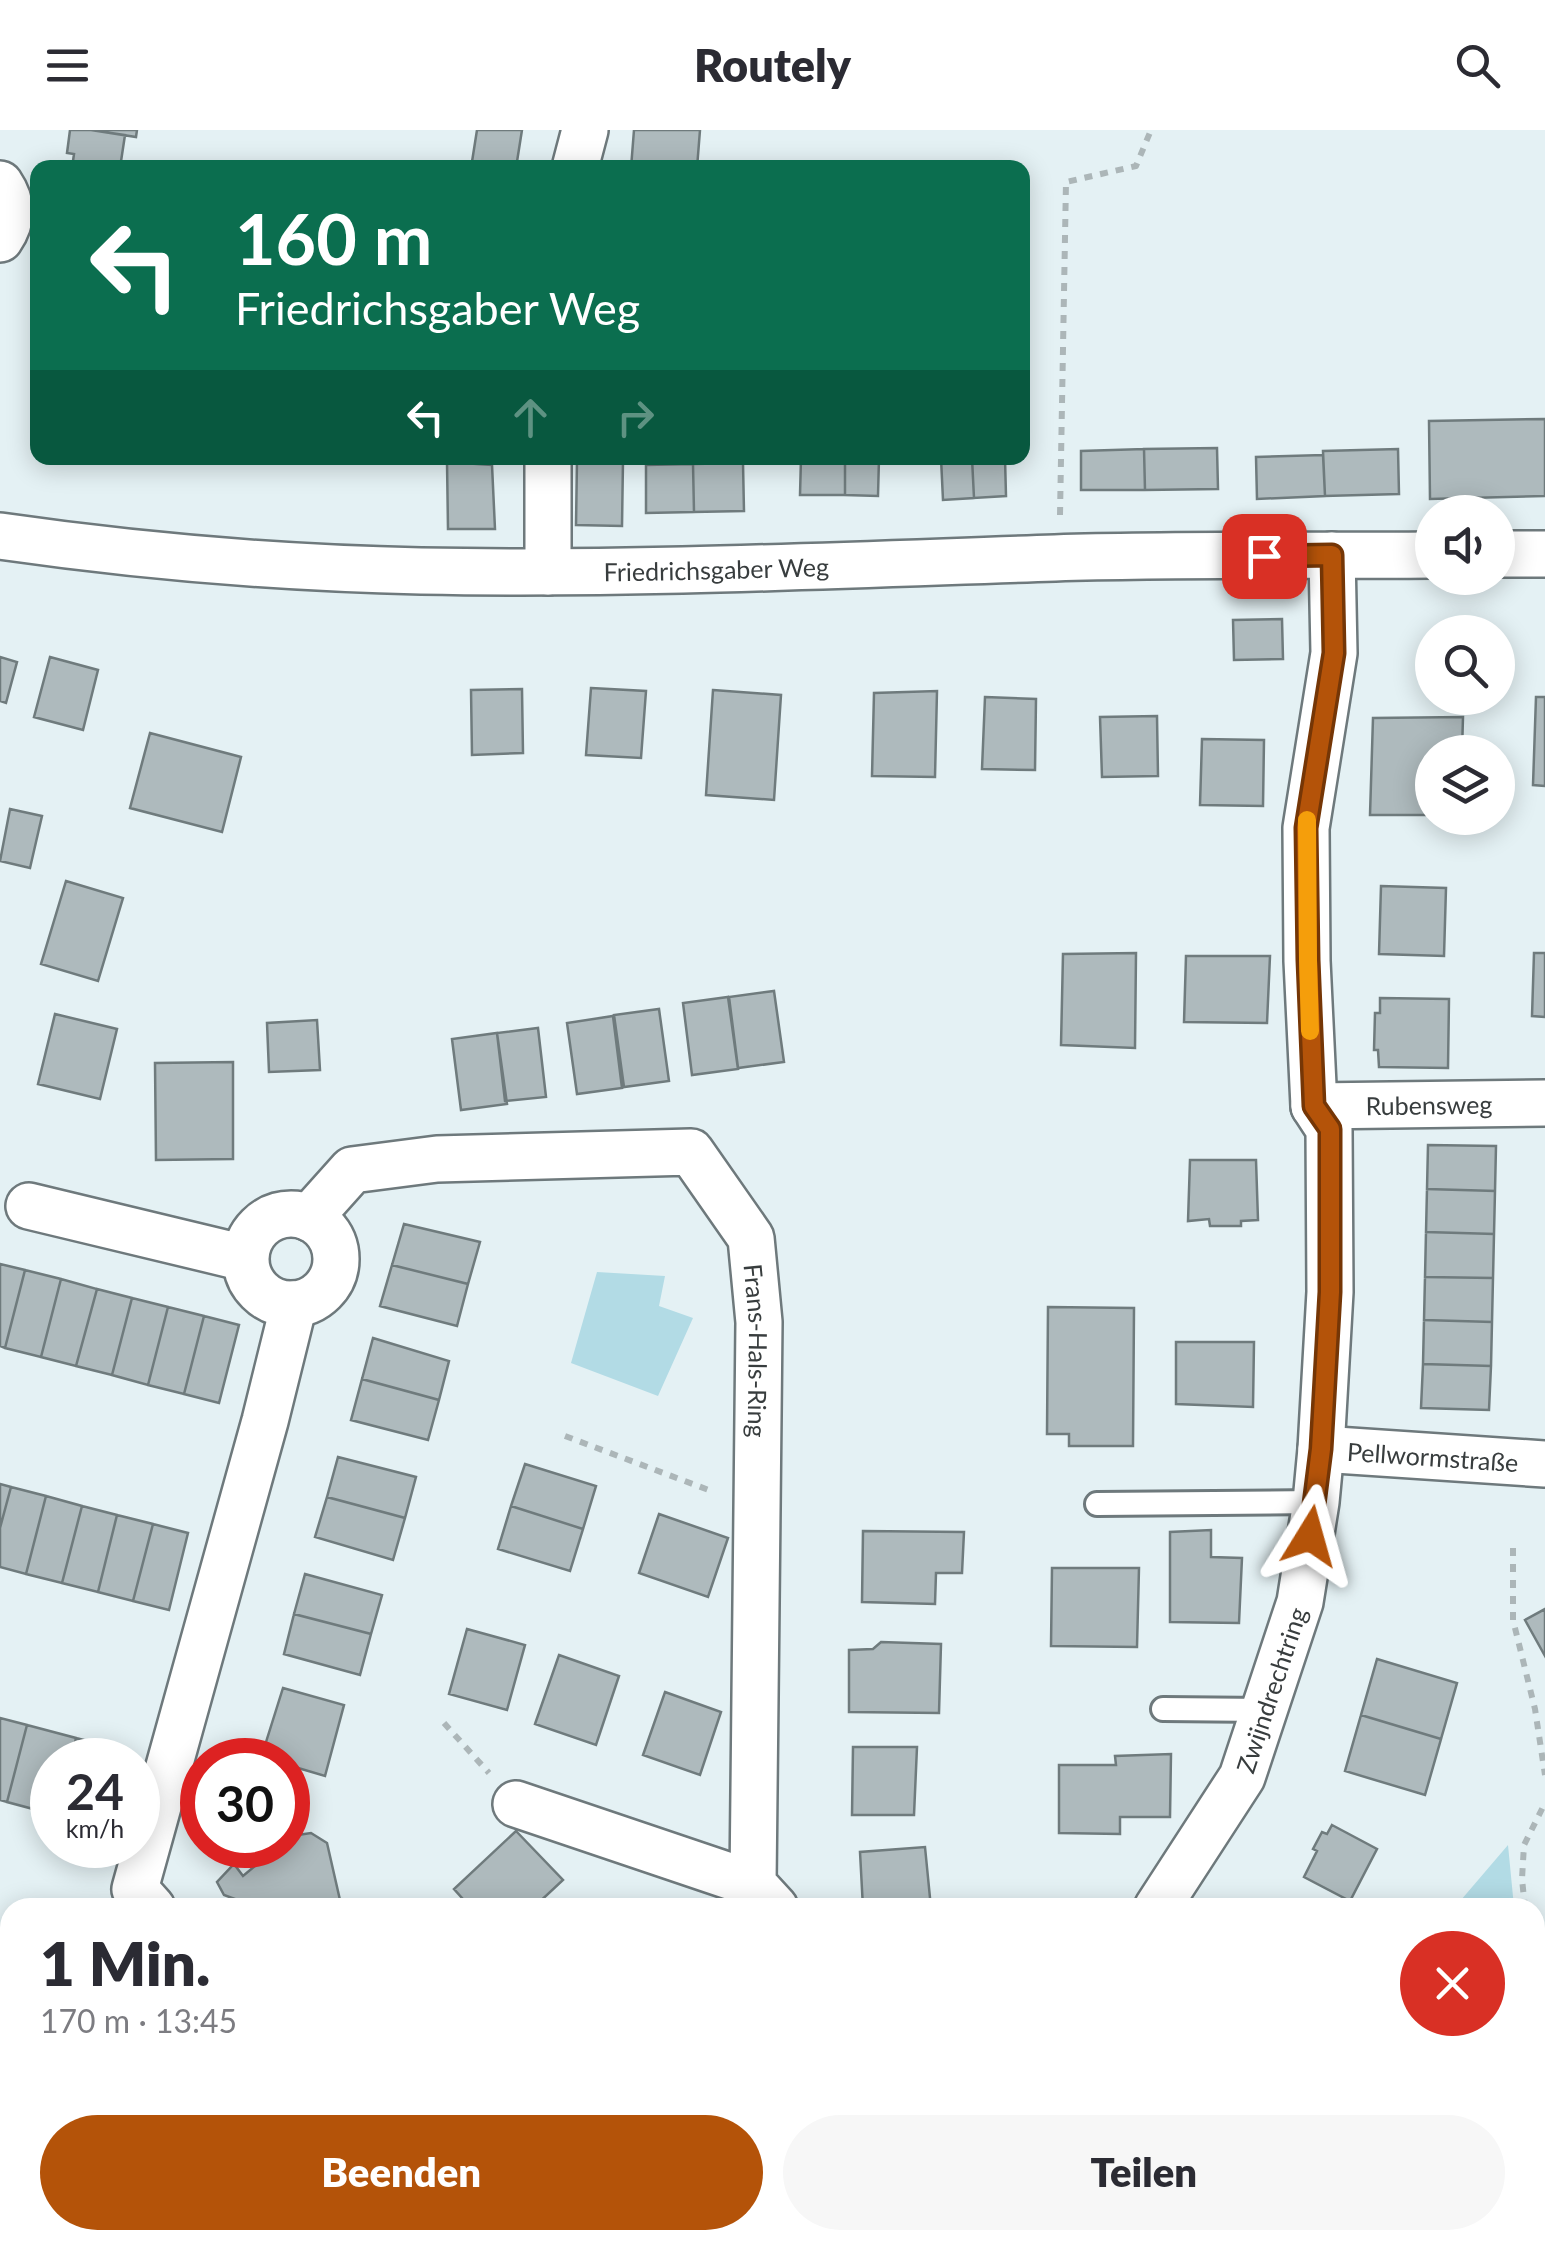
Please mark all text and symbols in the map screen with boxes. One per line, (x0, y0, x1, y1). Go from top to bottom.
icon: menu (40, 38, 95, 93)
text: Routely (694, 38, 851, 92)
icon: search (1450, 38, 1505, 93)
text: 160 m (235, 196, 432, 280)
icon: left (70, 200, 200, 330)
text: Friedrichsgaber Weg (235, 281, 640, 335)
icon: left (398, 390, 453, 445)
icon: ahead (503, 390, 558, 445)
icon: right (608, 390, 663, 445)
map controls (1415, 495, 1515, 835)
button: sound (1415, 495, 1515, 595)
pin (1222, 514, 1307, 599)
icon: arrive (1237, 529, 1292, 584)
street label: Friedrichsgaber Weg (603, 551, 829, 586)
button: search (1415, 615, 1515, 715)
button: layers (1415, 735, 1515, 835)
street label: Rubensweg (1365, 1089, 1493, 1120)
street label: Frans-Hals-Ring (739, 1262, 774, 1438)
street label: Pellwormstraße (1346, 1436, 1519, 1477)
position arrow (1258, 1484, 1362, 1588)
street label: Zwijndrechtring (1229, 1603, 1312, 1776)
speed limit sign: 30 (180, 1738, 310, 1868)
text: 24 (66, 1761, 124, 1821)
text: km/h (66, 1813, 124, 1843)
text: 1 Min. (40, 1927, 210, 1999)
button: close (1400, 1931, 1505, 2036)
text: 170 m · 13:45 (40, 2001, 237, 2040)
button: Beenden (40, 2115, 763, 2230)
button: Teilen (783, 2115, 1505, 2230)

